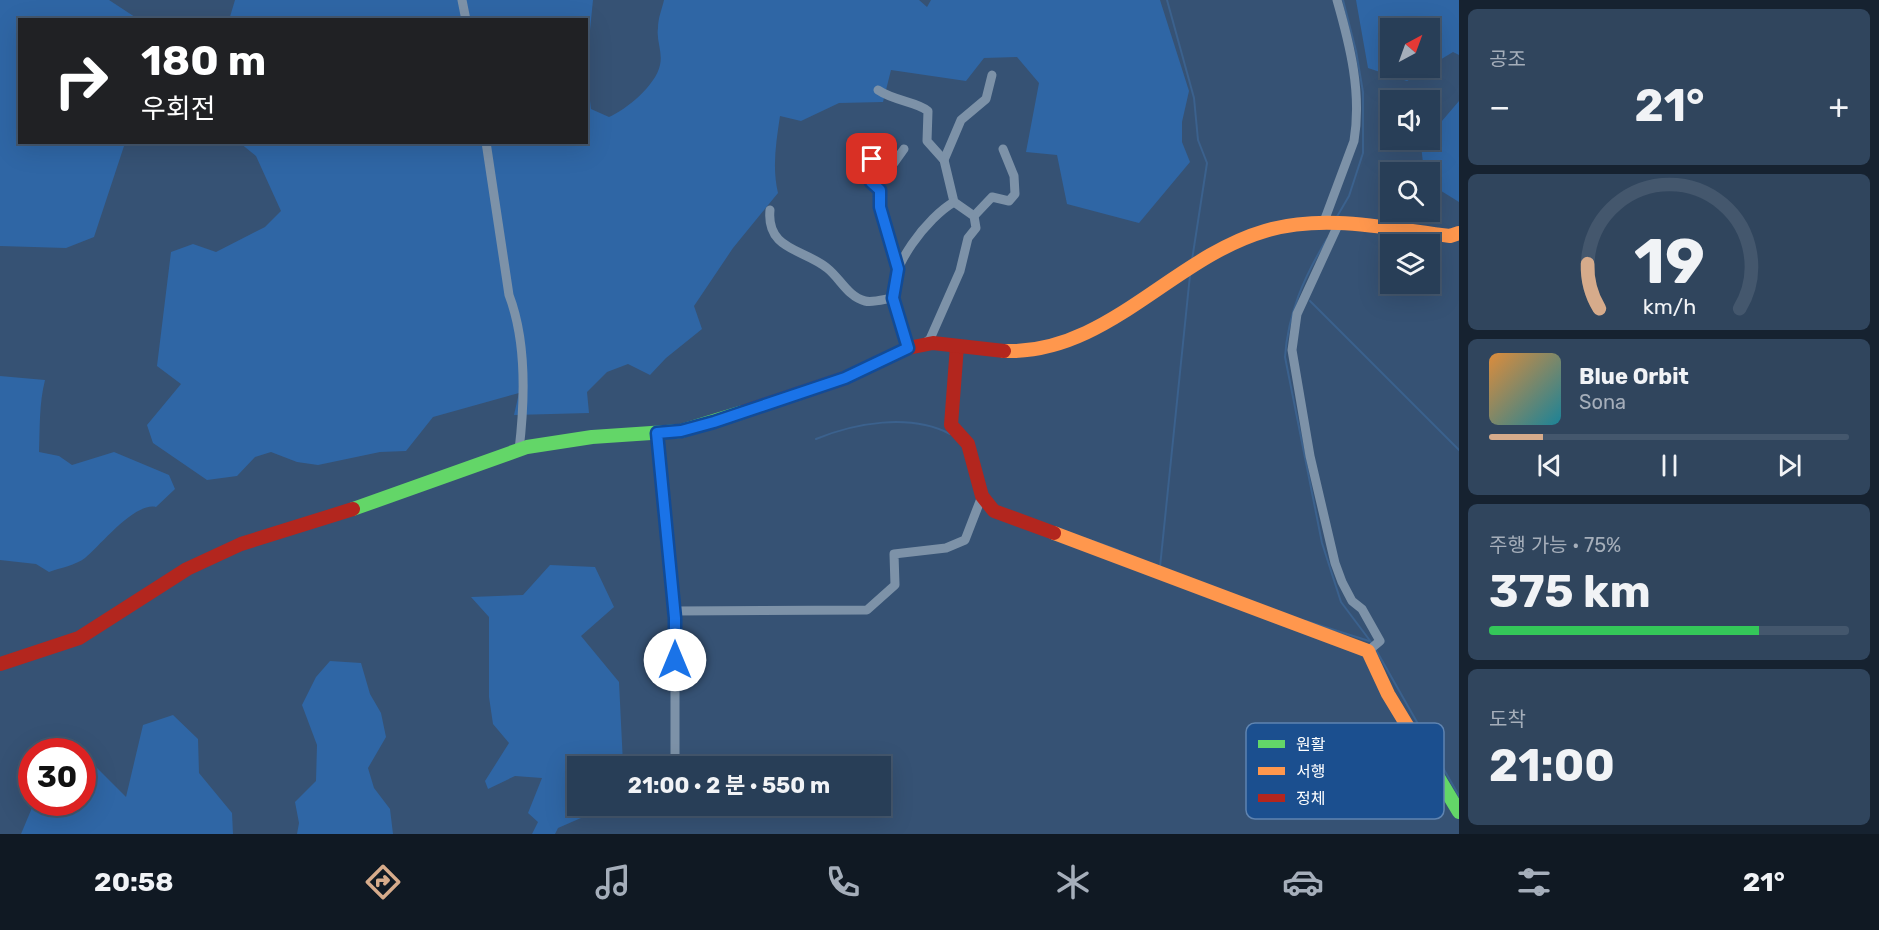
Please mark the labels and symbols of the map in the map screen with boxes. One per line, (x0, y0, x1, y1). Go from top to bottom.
north arrow (1380, 18, 1440, 78)
pin (846, 133, 897, 184)
position arrow (643, 628, 707, 692)
legend (1246, 723, 1444, 819)
text: 원활 (1296, 735, 1326, 754)
speed limit sign: 30 (18, 738, 96, 816)
text: 서행 (1296, 762, 1325, 781)
text: 정체 (1296, 789, 1325, 808)

